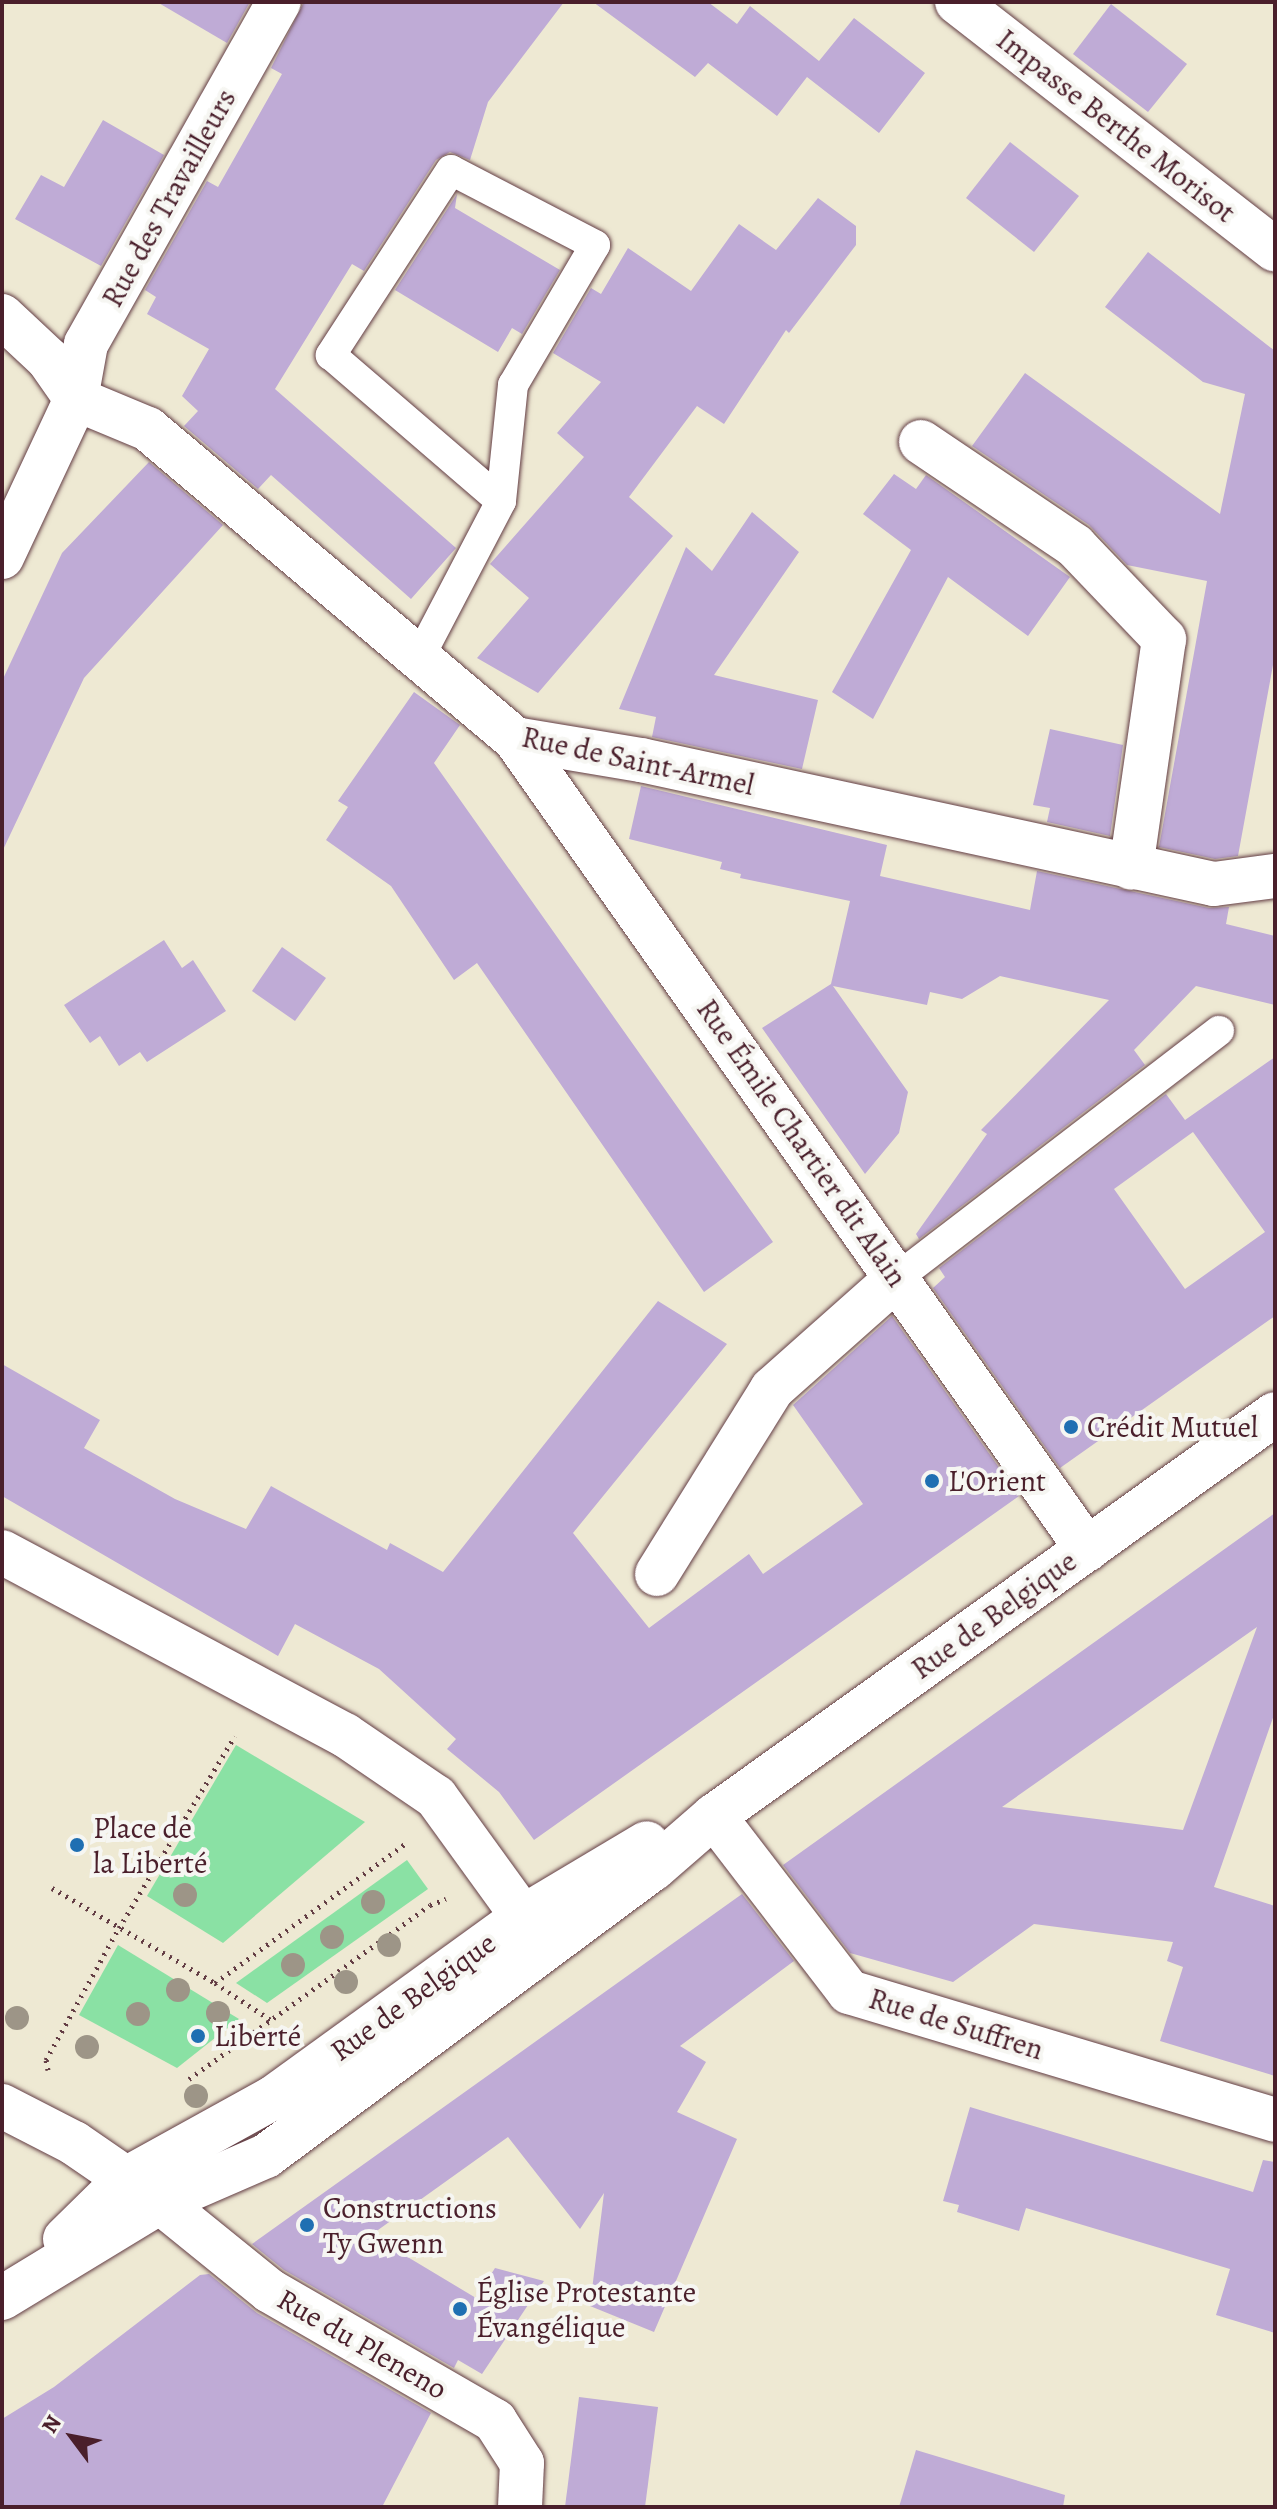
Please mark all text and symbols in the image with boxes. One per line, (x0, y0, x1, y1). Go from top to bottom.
street label: Impasse Berthe Morisot (989, 22, 1243, 230)
street label: Rue des Travailleurs (94, 83, 244, 313)
street label: Rue de Saint-Armel (519, 719, 757, 803)
street label: Rue Émile Chartier dit Alain (689, 992, 915, 1294)
place label: Crédit Mutuel (1087, 1409, 1258, 1445)
marker: Crédit Mutuel (1062, 1418, 1080, 1436)
place label: L'Orient (948, 1463, 1046, 1499)
marker: L'Orient (923, 1472, 941, 1490)
street label: Rue de Belgique (904, 1543, 1084, 1687)
place label: Place de la Liberté (93, 1810, 207, 1880)
marker: Place de la Liberté (68, 1836, 86, 1854)
street label: Rue de Belgique (323, 1925, 503, 2069)
street label: Rue de Suffren (864, 1980, 1048, 2068)
place label: Liberté (214, 2018, 301, 2054)
marker: Liberté (189, 2027, 207, 2045)
place label: Constructions Ty Gwenn (323, 2190, 497, 2260)
marker: Constructions Ty Gwenn (298, 2216, 316, 2234)
place label: Église Protestante Évangélique (476, 2274, 696, 2344)
street label: Rue du Pleneno (271, 2281, 453, 2407)
marker: Église Protestante Évangélique (451, 2300, 469, 2318)
north arrow (32, 2397, 112, 2477)
text: N (35, 2410, 69, 2439)

